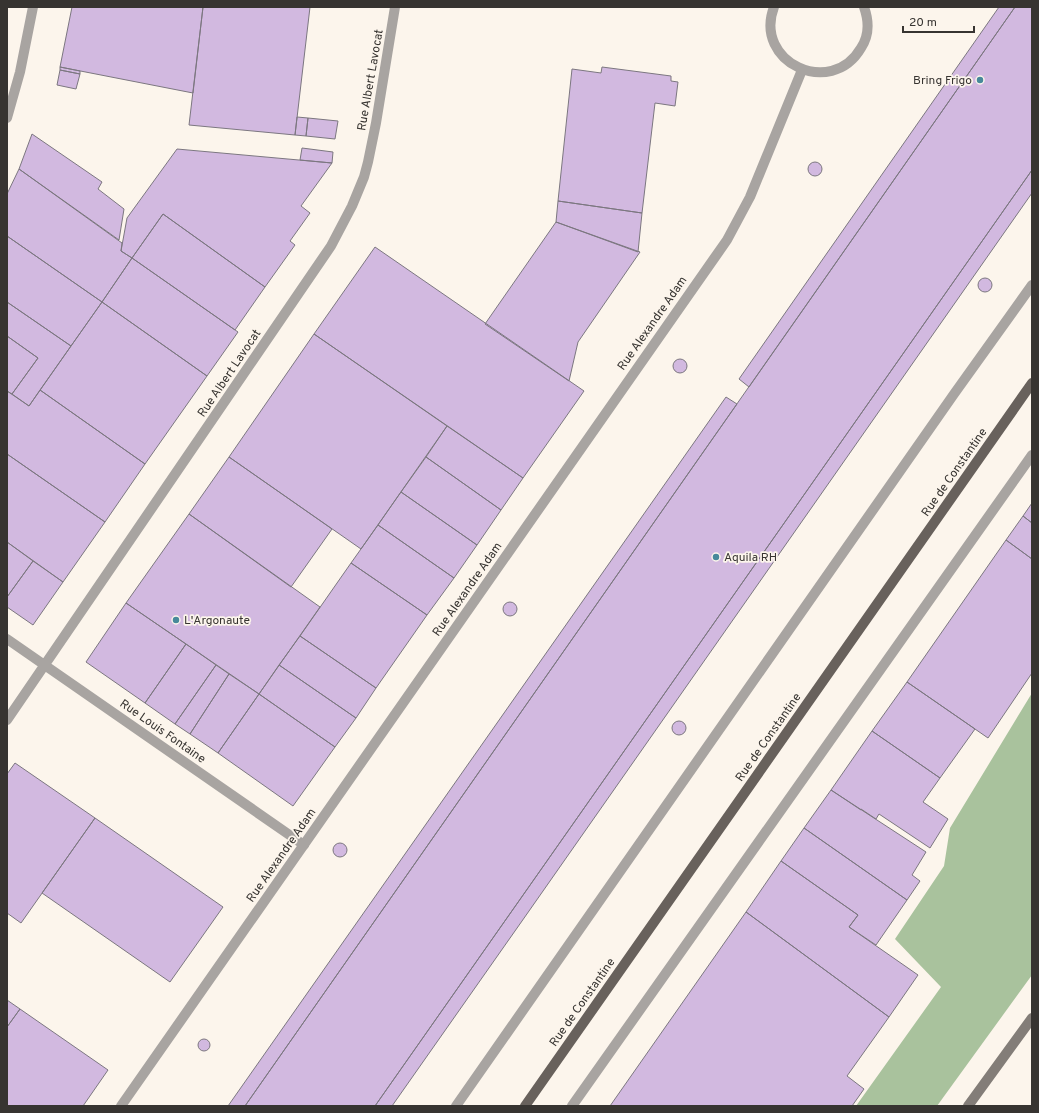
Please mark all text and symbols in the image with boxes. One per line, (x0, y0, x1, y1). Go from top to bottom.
scale bar (903, 8, 974, 34)
text: 20 m (909, 15, 937, 31)
street label: Rue Albert Lavocat (354, 28, 388, 132)
place label: Bring Frigo (913, 73, 972, 89)
marker: Bring Frigo (975, 75, 985, 85)
street label: Rue Alexandre Adam (614, 273, 691, 374)
street label: Rue Albert Lavocat (194, 326, 265, 421)
street label: Rue de Constantine (918, 425, 991, 520)
street label: Rue Alexandre Adam (429, 539, 506, 640)
place label: Aquila RH (724, 550, 777, 566)
marker: Aquila RH (711, 552, 721, 562)
place label: L'Argonaute (184, 613, 250, 629)
marker: L'Argonaute (171, 615, 181, 625)
street label: Rue de Constantine (732, 690, 805, 785)
street label: Rue Louis Fontaine (116, 696, 209, 768)
street label: Rue Alexandre Adam (243, 805, 320, 906)
street label: Rue de Constantine (546, 955, 619, 1050)

